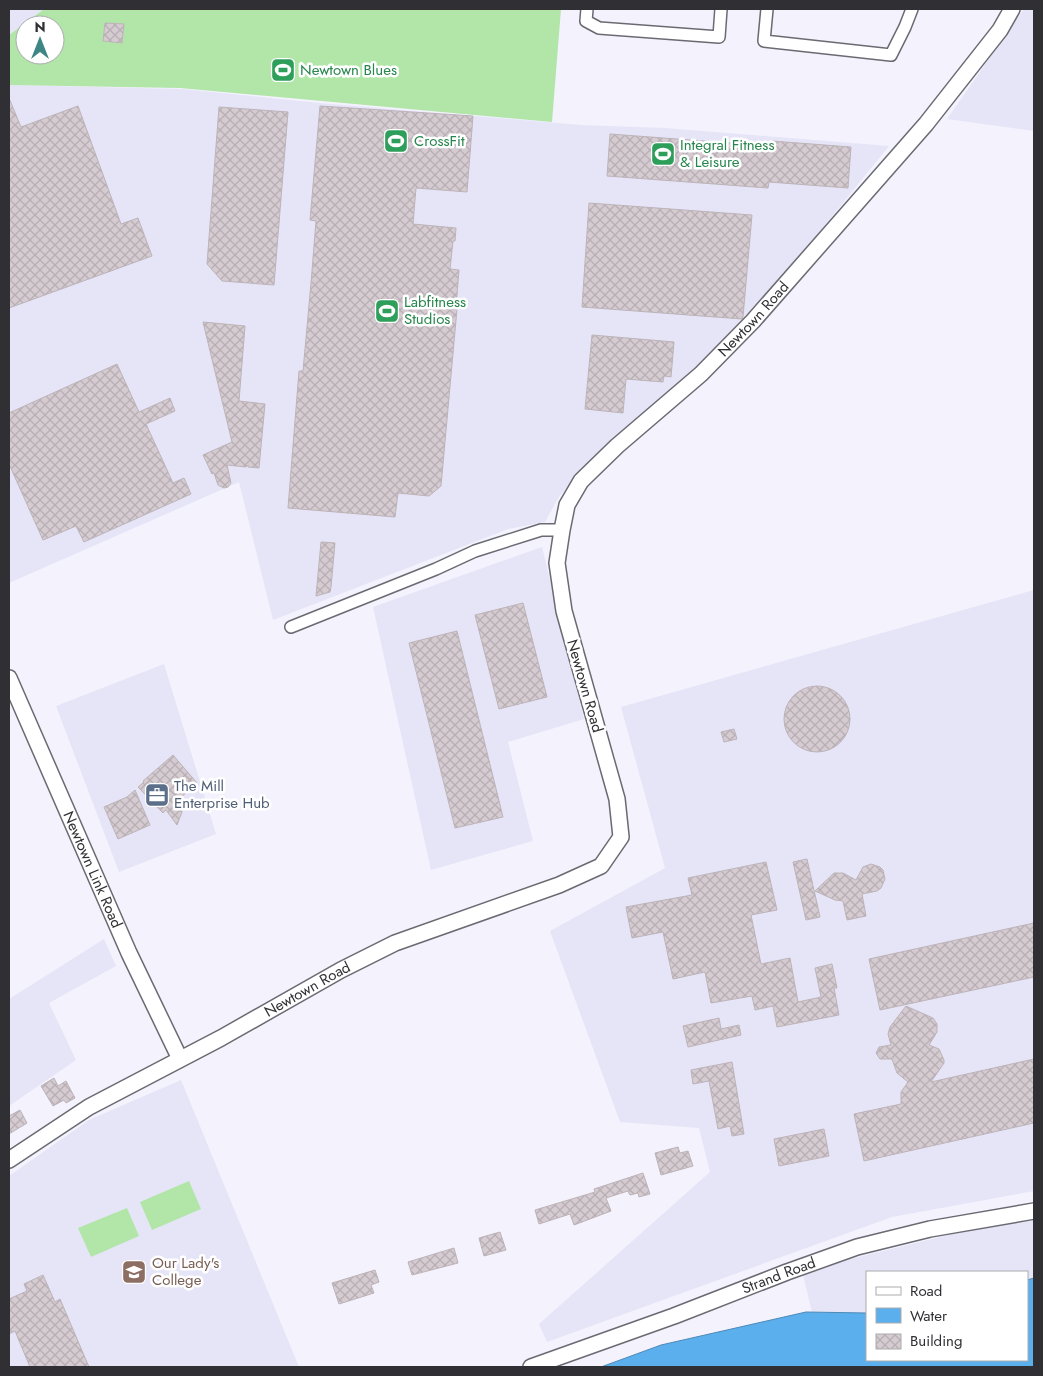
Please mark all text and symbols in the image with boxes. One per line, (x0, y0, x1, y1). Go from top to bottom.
north arrow (15, 15, 65, 65)
text: N (34, 17, 46, 37)
sports icon: Newtown Blues (270, 57, 296, 83)
place label: Newtown Blues (300, 59, 397, 81)
sports icon: CrossFit (383, 128, 409, 154)
place label: CrossFit (414, 130, 465, 152)
place label: Integral Fitness & Leisure (680, 134, 774, 173)
sports icon: Integral Fitness & Leisure (650, 141, 676, 167)
street label: Newtown Road (713, 276, 794, 362)
place label: Labfitness Studios (404, 291, 466, 330)
sports icon: Labfitness Studios (374, 298, 400, 324)
street label: Newtown Road (561, 637, 609, 735)
place label: The Mill Enterprise Hub (174, 775, 270, 814)
office icon: The Mill Enterprise Hub (144, 782, 170, 808)
street label: Newtown Link Road (57, 808, 128, 932)
street label: Newtown Road (260, 956, 354, 1022)
place label: Our Lady's College (152, 1252, 219, 1291)
street label: Strand Road (738, 1252, 819, 1300)
school or university icon: Our Lady's College (121, 1259, 147, 1285)
legend (866, 1271, 1028, 1361)
text: Road (910, 1280, 942, 1302)
text: Water (910, 1305, 948, 1327)
text: Building (910, 1330, 962, 1352)

